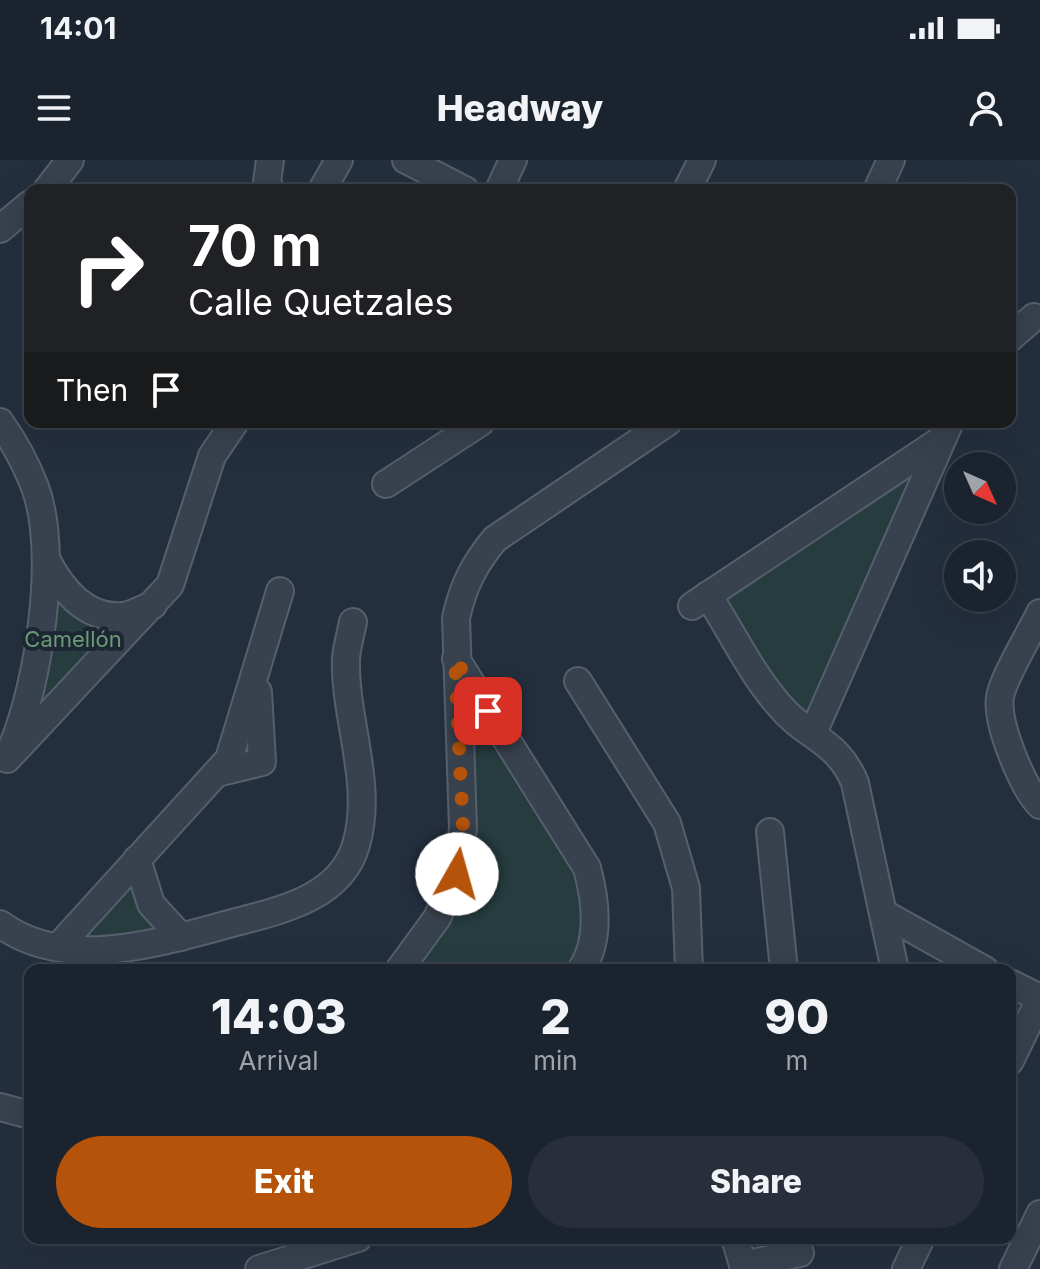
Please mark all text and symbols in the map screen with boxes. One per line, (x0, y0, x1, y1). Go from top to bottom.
text: 14:01 (40, 10, 116, 46)
icon: menu (32, 86, 76, 130)
text: Headway (437, 86, 603, 130)
icon: person (964, 86, 1008, 130)
text: 70 m (188, 212, 322, 280)
icon: right (56, 216, 160, 320)
text: Calle Quetzales (188, 280, 453, 324)
icon: arrive (144, 368, 188, 412)
text: Then (56, 372, 128, 408)
north arrow (944, 452, 1016, 524)
map controls (944, 452, 1016, 612)
button: sound (944, 540, 1016, 612)
park label: Camellón (24, 626, 122, 652)
pin (454, 677, 522, 745)
icon: arrive (466, 689, 510, 733)
position arrow (415, 832, 499, 916)
text: 14:03 (211, 987, 347, 1046)
text: 2 (540, 987, 571, 1046)
text: 90 (764, 987, 829, 1046)
text: Arrival (239, 1045, 319, 1076)
text: min (533, 1045, 578, 1076)
text: m (785, 1045, 808, 1076)
button: Exit (56, 1136, 512, 1228)
button: Share (528, 1136, 984, 1228)

